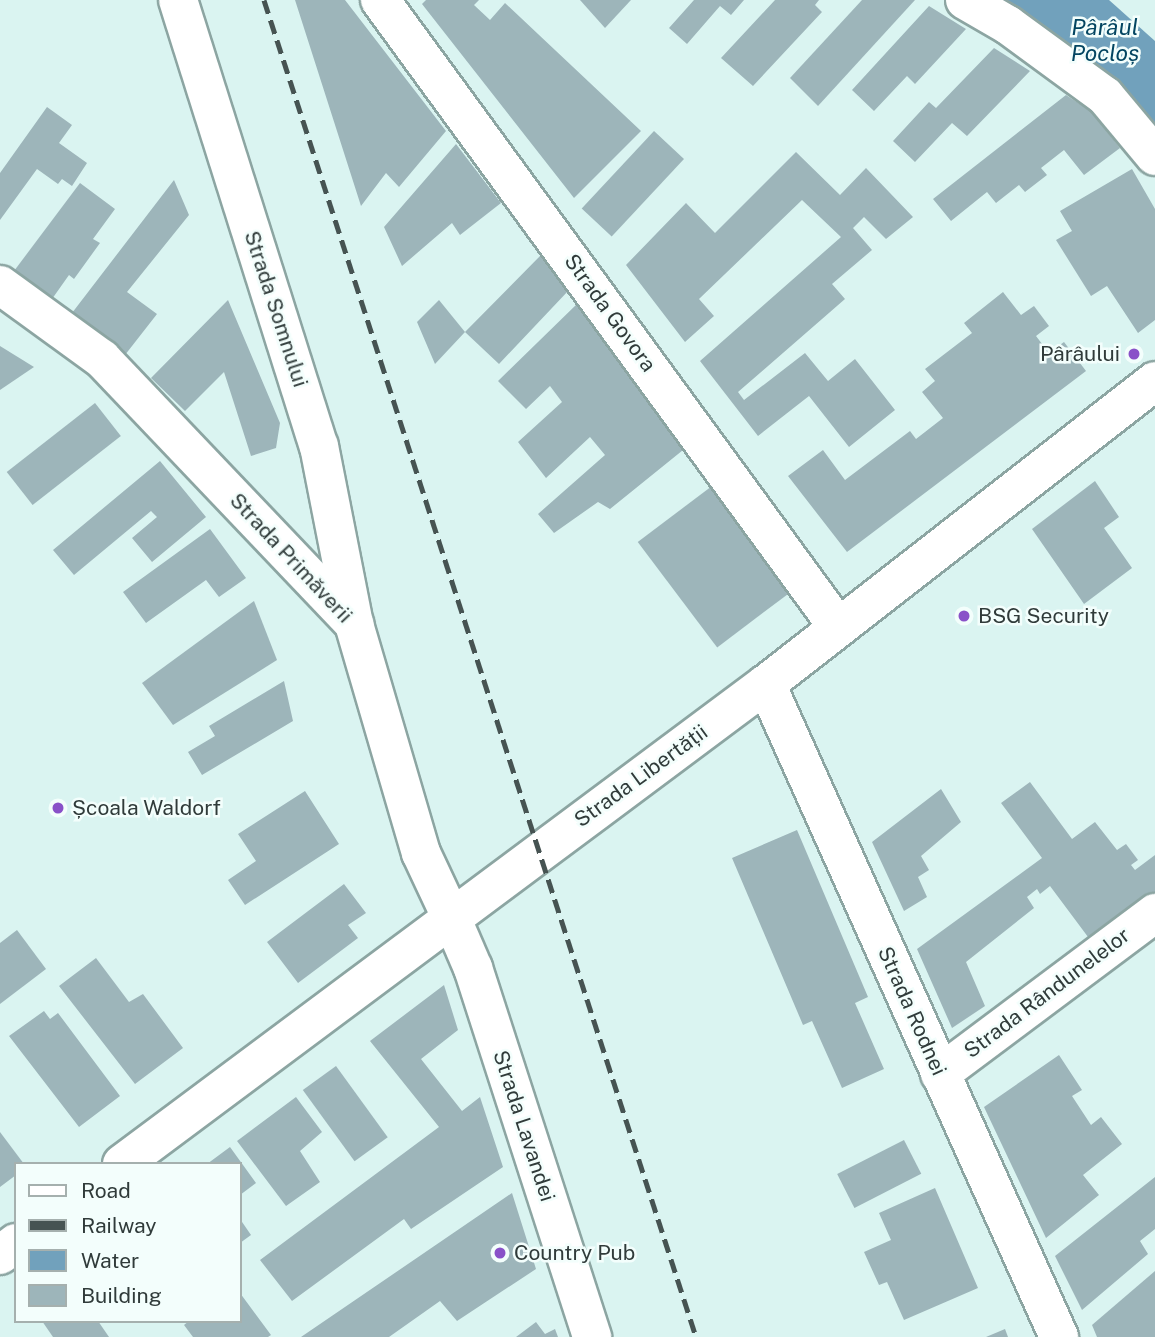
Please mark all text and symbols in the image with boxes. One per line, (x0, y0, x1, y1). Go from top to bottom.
water label: Pârâul Pocloș (1071, 13, 1139, 67)
street label: Strada Somnului (239, 228, 313, 390)
street label: Strada Govora (559, 249, 661, 377)
place label: Pârâului (1040, 341, 1120, 367)
marker: Pârâului (1126, 346, 1142, 362)
street label: Strada Primăverii (225, 488, 357, 628)
place label: BSG Security (978, 603, 1109, 629)
marker: BSG Security (956, 608, 972, 624)
street label: Strada Libertății (570, 719, 712, 833)
place label: Școala Waldorf (72, 795, 221, 821)
marker: Școala Waldorf (50, 800, 66, 816)
street label: Strada Rândunelelor (959, 923, 1135, 1063)
street label: Strada Rodnei (872, 943, 952, 1079)
street label: Strada Lavandei (488, 1047, 560, 1205)
legend (14, 1162, 242, 1323)
text: Road (81, 1178, 131, 1203)
text: Railway (81, 1213, 157, 1238)
place label: Country Pub (514, 1240, 635, 1266)
marker: Country Pub (492, 1245, 508, 1261)
text: Water (81, 1248, 139, 1273)
text: Building (81, 1283, 162, 1308)

